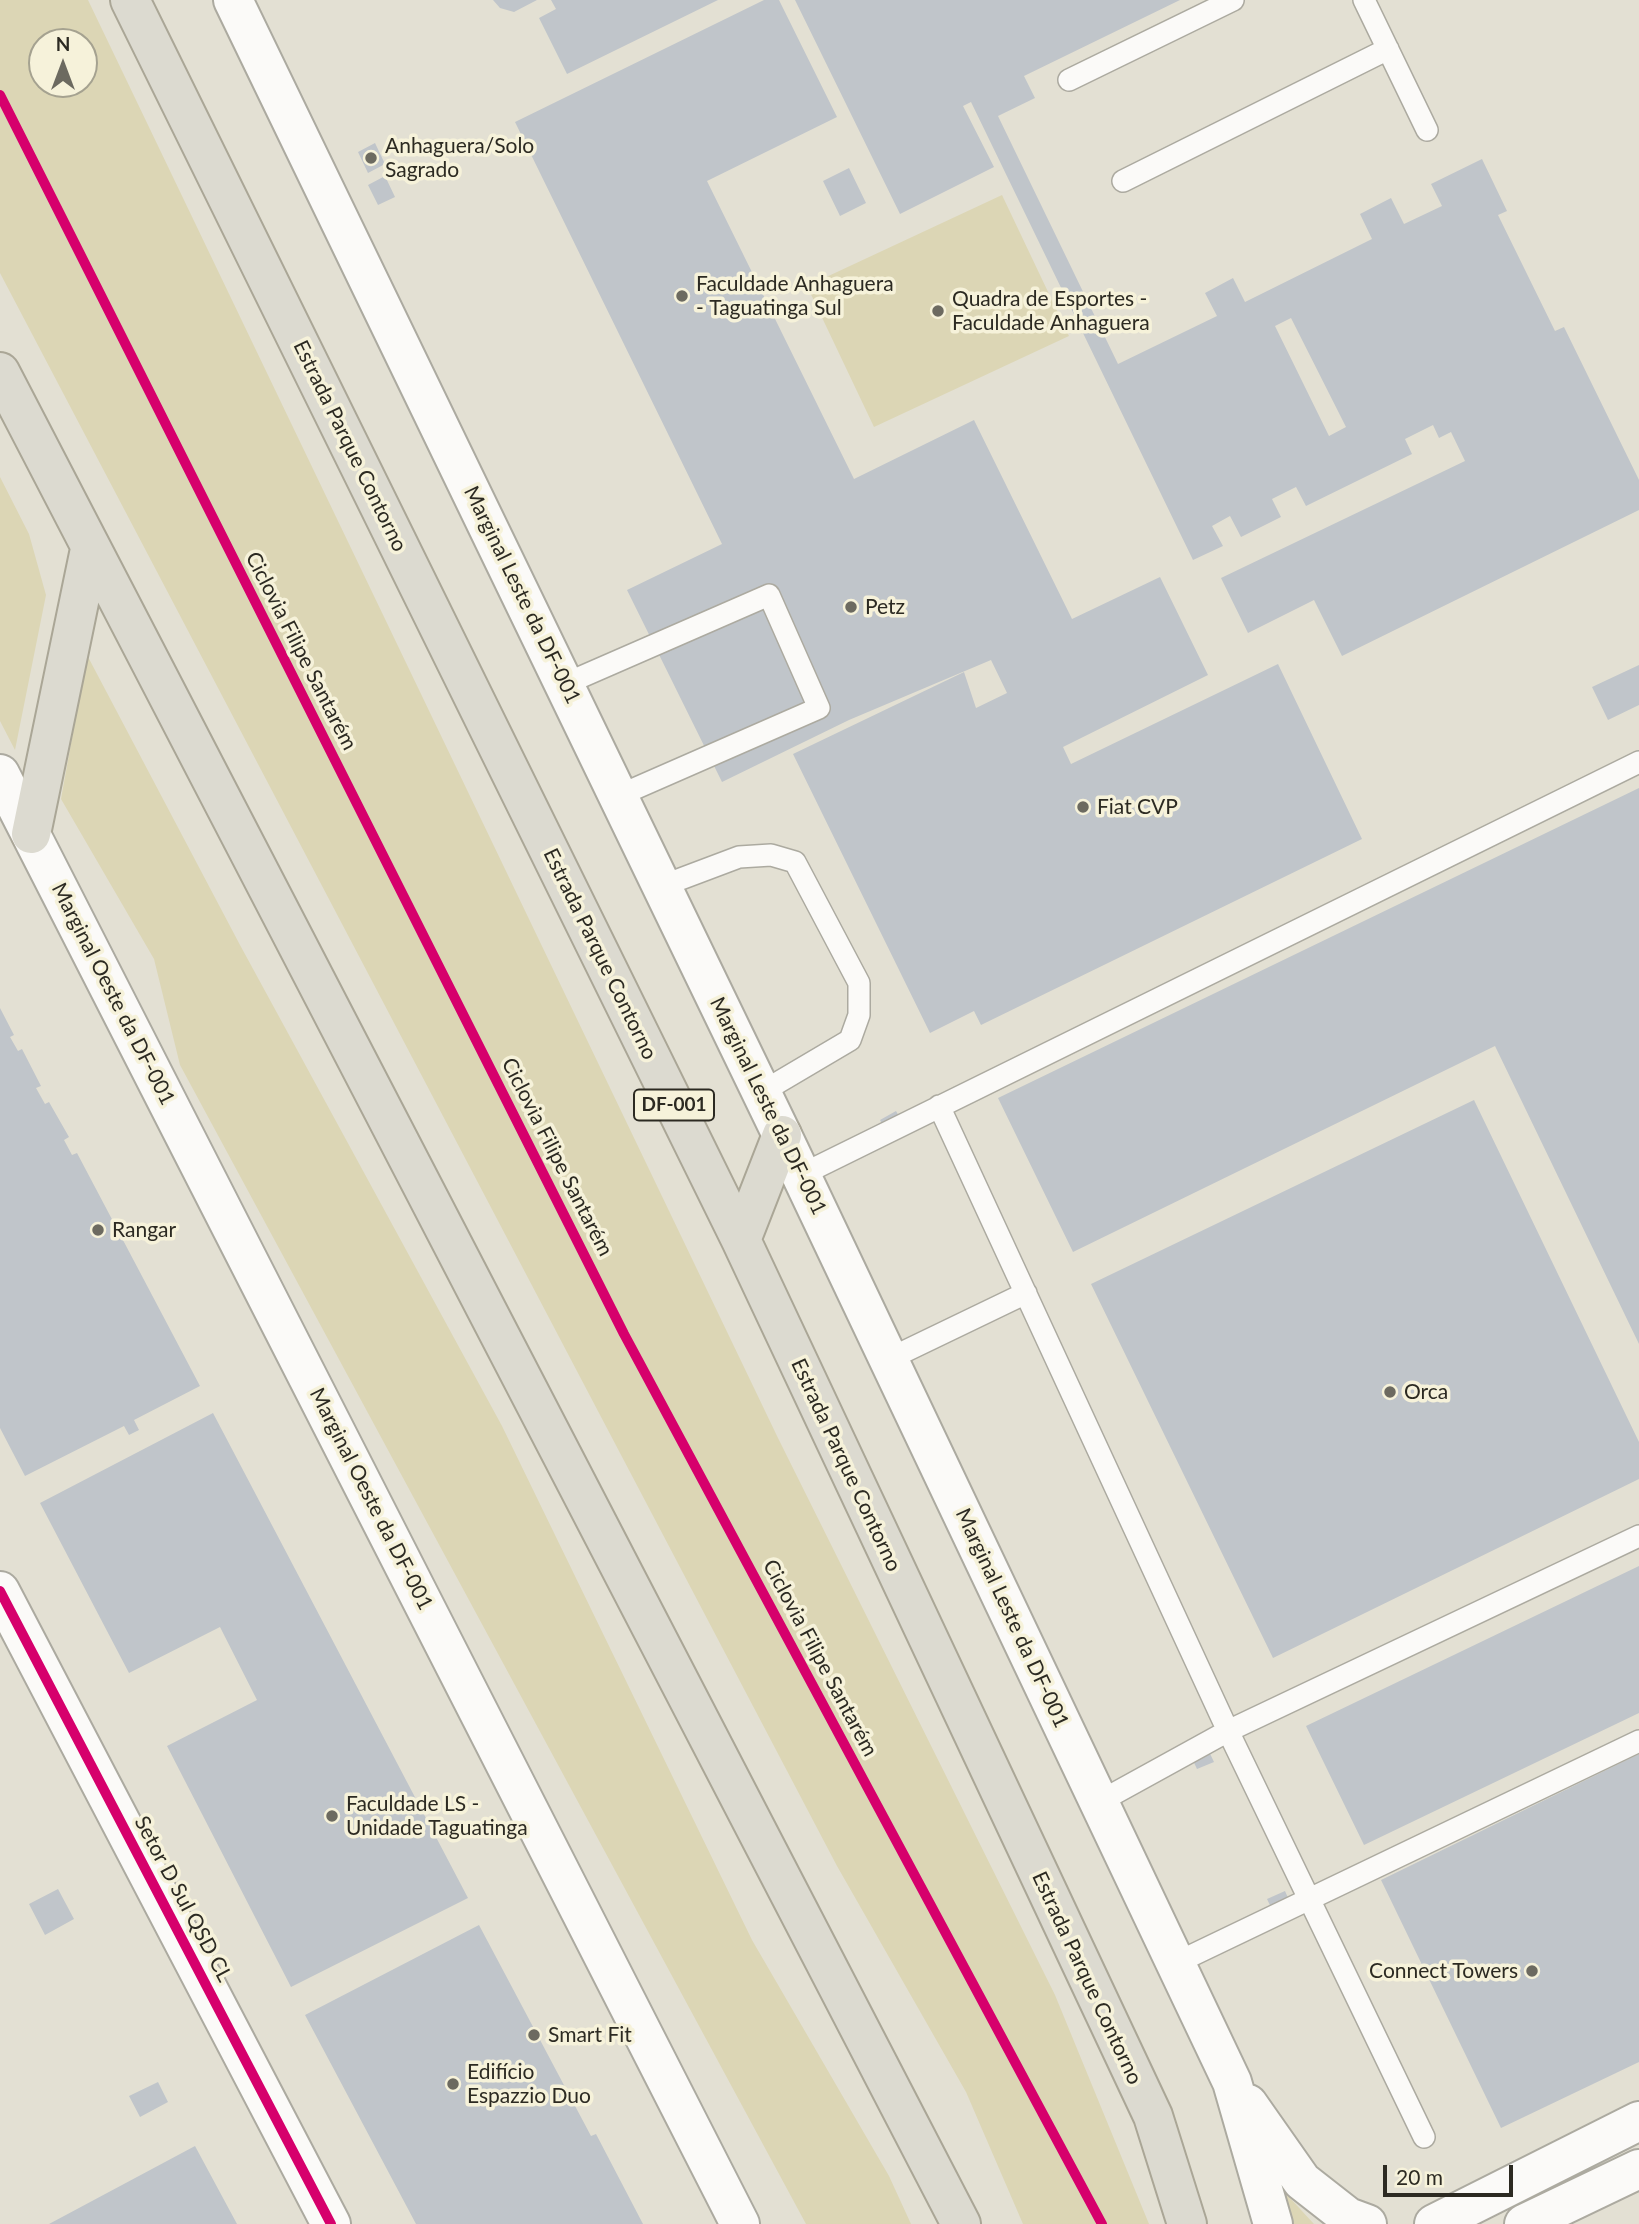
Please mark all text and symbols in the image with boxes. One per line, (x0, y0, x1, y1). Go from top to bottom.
north arrow (28, 28, 98, 98)
text: N (56, 32, 70, 55)
place label: Anhaguera/Solo Sagrado (385, 133, 534, 183)
marker: Anhaguera/Solo Sagrado (363, 150, 379, 166)
place label: Faculdade Anhaguera - Taguatinga Sul (696, 271, 894, 321)
place label: Quadra de Esportes - Faculdade Anhaguera (952, 286, 1150, 336)
marker: Faculdade Anhaguera - Taguatinga Sul (674, 288, 690, 304)
marker: Quadra de Esportes - Faculdade Anhaguera (930, 303, 946, 319)
street label: Estrada Parque Contorno (288, 336, 412, 556)
street label: Marginal Leste da DF-001 (458, 482, 586, 708)
street label: Ciclovia Filipe Santarém (240, 548, 362, 754)
place label: Petz (865, 594, 905, 620)
marker: Petz (843, 599, 859, 615)
place label: Fiat CVP (1097, 794, 1178, 820)
marker: Fiat CVP (1075, 799, 1091, 815)
street label: Estrada Parque Contorno (538, 844, 662, 1064)
street label: Marginal Oeste da DF-001 (46, 879, 180, 1109)
street label: Marginal Leste da DF-001 (704, 993, 832, 1219)
street label: Ciclovia Filipe Santarém (496, 1054, 618, 1260)
road number: DF-001 (634, 1090, 714, 1120)
place label: Rangar (112, 1217, 176, 1243)
marker: Rangar (90, 1222, 106, 1238)
street label: Estrada Parque Contorno (786, 1355, 906, 1575)
place label: Orca (1404, 1379, 1448, 1405)
street label: Marginal Oeste da DF-001 (304, 1384, 438, 1614)
marker: Orca (1382, 1384, 1398, 1400)
street label: Marginal Leste da DF-001 (950, 1504, 1074, 1732)
street label: Ciclovia Filipe Santarém (757, 1555, 883, 1761)
place label: Faculdade LS - Unidade Taguatinga (346, 1791, 528, 1841)
marker: Faculdade LS - Unidade Taguatinga (324, 1808, 340, 1824)
street label: Setor D Sul QSD CL (129, 1812, 237, 1986)
street label: Estrada Parque Contorno (1027, 1868, 1147, 2088)
place label: Connect Towers (1369, 1958, 1518, 1984)
marker: Connect Towers (1524, 1963, 1540, 1979)
place label: Smart Fit (548, 2022, 632, 2048)
marker: Smart Fit (526, 2027, 542, 2043)
place label: Edifício Espazzio Duo (467, 2059, 591, 2109)
marker: Edifício Espazzio Duo (445, 2076, 461, 2092)
scale bar (1387, 2150, 1516, 2194)
text: 20 m (1396, 2164, 1443, 2189)

